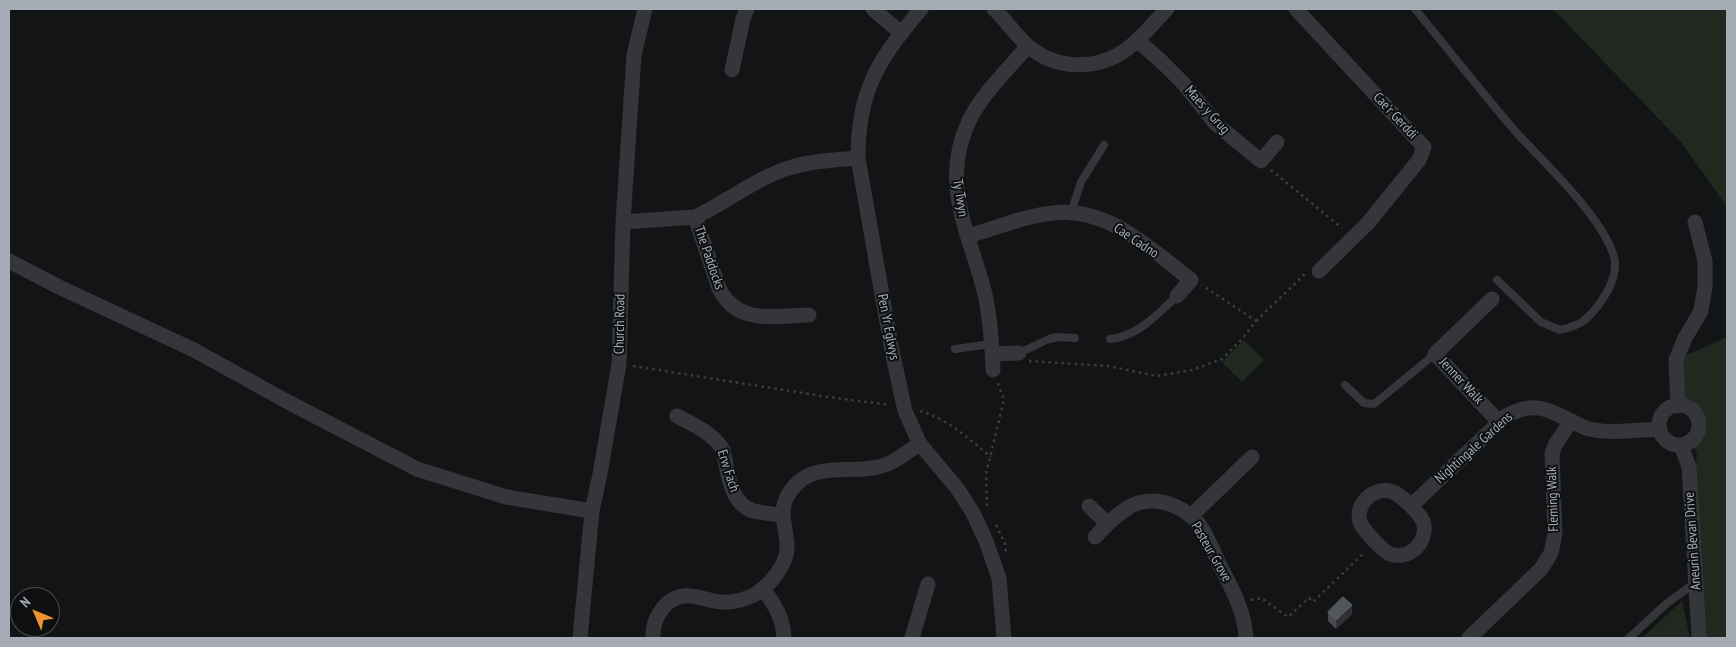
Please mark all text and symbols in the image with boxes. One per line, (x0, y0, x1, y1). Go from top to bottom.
street label: Maes y Grug (1181, 82, 1233, 138)
street label: Cae'r Gerddi (1369, 89, 1421, 143)
street label: Ty Twyn (949, 178, 971, 218)
street label: Cae Cadno (1110, 220, 1162, 262)
street label: The Paddocks (690, 224, 728, 292)
street label: Pen Yr Eglwys (873, 293, 903, 361)
street label: Church Road (611, 294, 629, 354)
street label: Jenner Walk (1435, 354, 1487, 408)
street label: Nightingale Gardens (1432, 409, 1516, 487)
street label: Erw Fach (713, 448, 743, 494)
street label: Fleming Walk (1543, 466, 1563, 532)
street label: Aneurin Bevan Drive (1681, 491, 1705, 591)
street label: Pasteur Grove (1187, 519, 1235, 585)
north arrow (10, 587, 60, 637)
text: N (16, 593, 34, 611)

